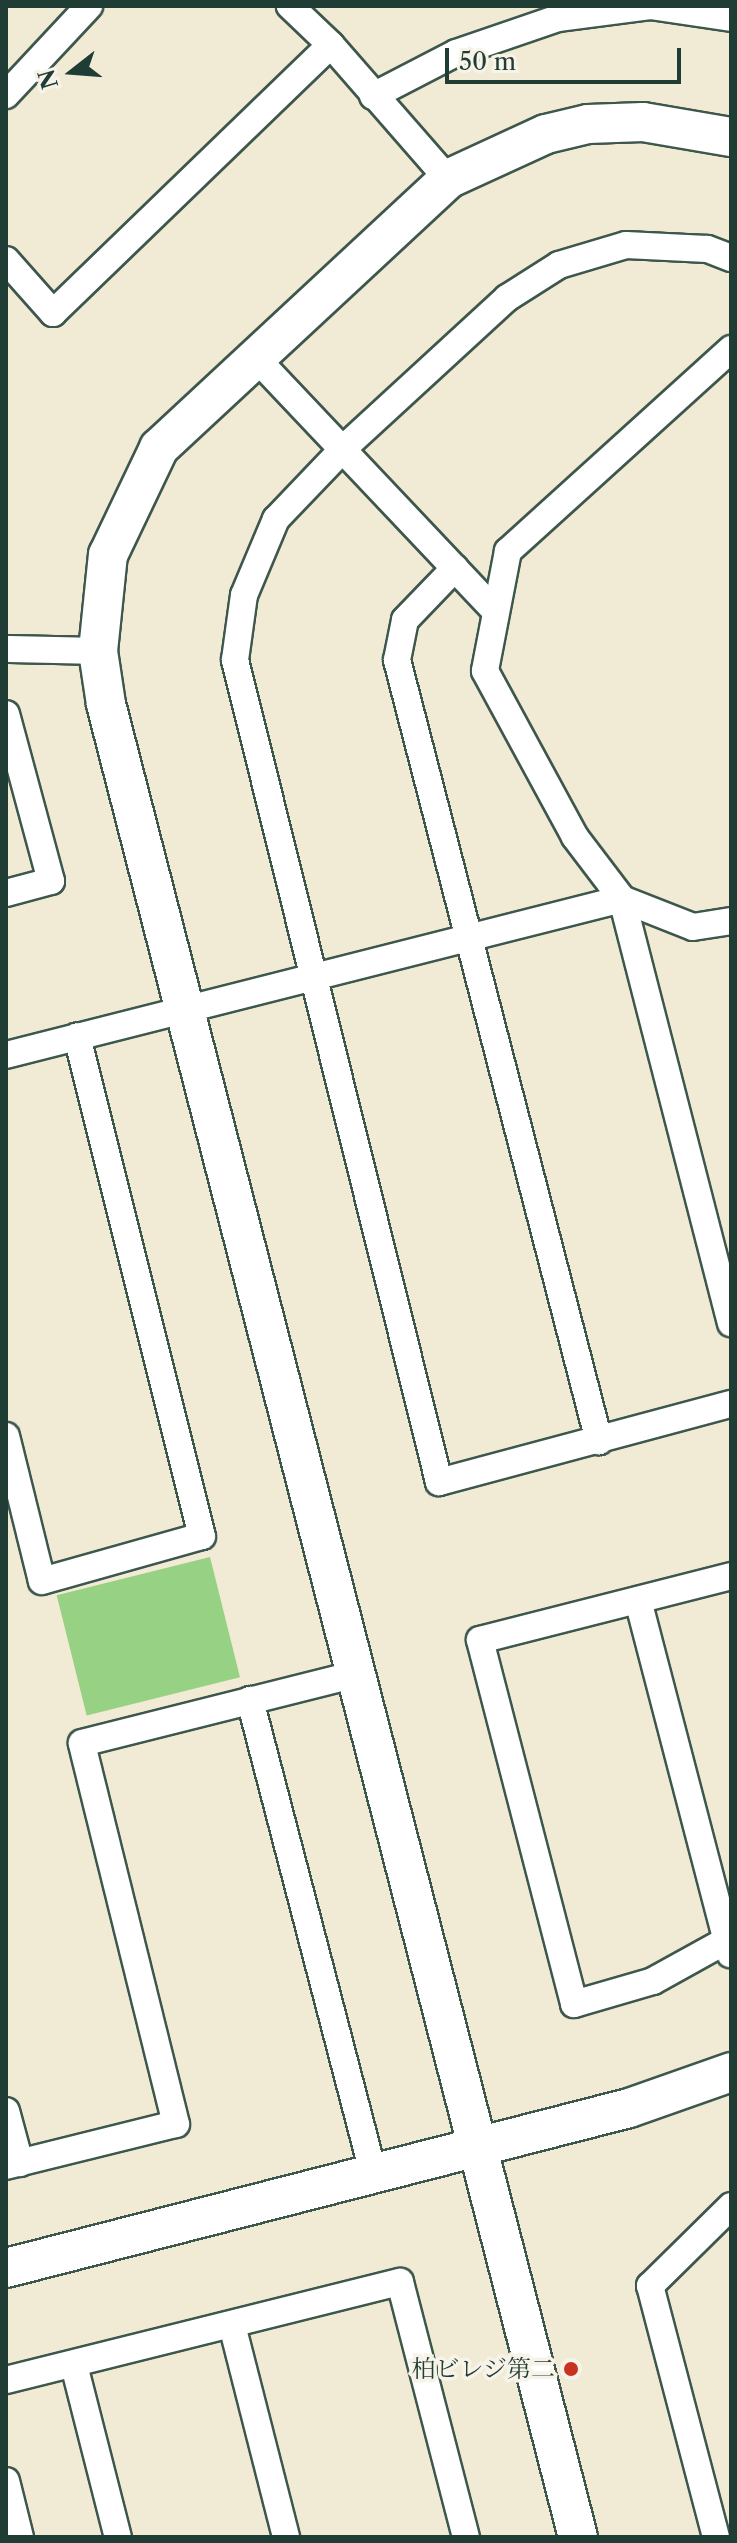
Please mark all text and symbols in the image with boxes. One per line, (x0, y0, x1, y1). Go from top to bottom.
north arrow (32, 32, 112, 112)
scale bar (449, 32, 685, 82)
text: 50 m (459, 47, 516, 76)
text: N (33, 66, 64, 92)
place label: 柏ビレジ第二 (411, 2355, 555, 2383)
marker: 柏ビレジ第二 (562, 2360, 580, 2378)

